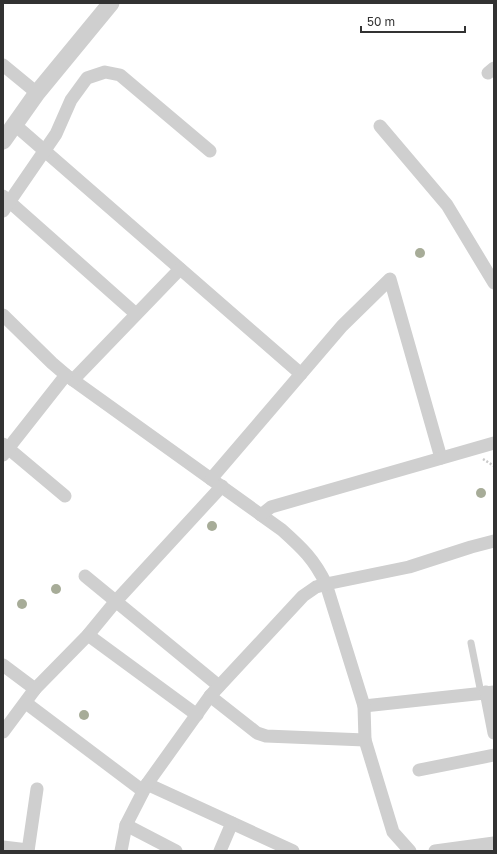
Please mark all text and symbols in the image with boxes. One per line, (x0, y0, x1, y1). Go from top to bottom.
scale bar (361, 8, 465, 34)
text: 50 m (367, 14, 395, 29)

